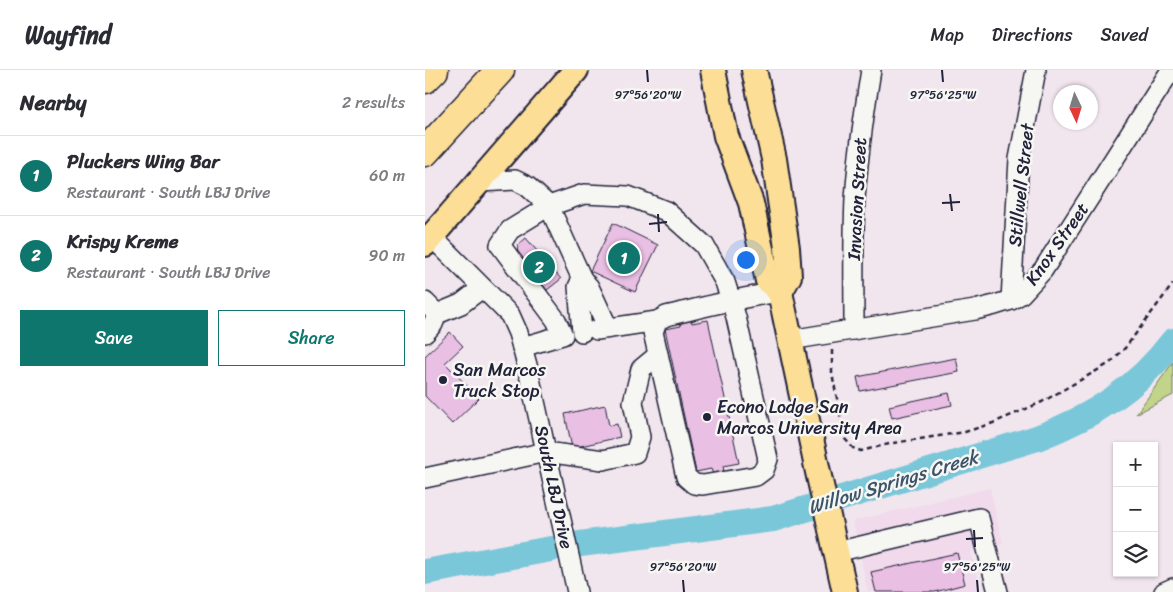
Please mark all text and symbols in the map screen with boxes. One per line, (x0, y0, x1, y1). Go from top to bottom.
text: Wayfind (25, 14, 111, 56)
text: Map (931, 19, 964, 51)
text: Directions (992, 19, 1073, 51)
text: Saved (1101, 19, 1148, 51)
text: Nearby (20, 84, 86, 122)
text: 97°56'20"W (615, 84, 682, 106)
text: 97°56'25"W (910, 84, 977, 106)
north arrow (1053, 85, 1098, 130)
text: 2 results (342, 88, 405, 117)
street label: Stillwell Street (999, 121, 1043, 248)
street label: Invasion Street (838, 137, 876, 262)
text: Pluckers Wing Bar (67, 145, 219, 178)
text: 1 (33, 161, 39, 190)
text: 60 m (369, 161, 405, 190)
text: Restaurant · South LBJ Drive (67, 178, 271, 207)
street label: Knox Street (1017, 196, 1098, 292)
text: Krispy Kreme (67, 225, 179, 258)
pin: 1 (608, 239, 640, 277)
text: 2 (31, 241, 41, 270)
text: 90 m (369, 241, 405, 270)
your location (733, 247, 759, 273)
pin: 2 (523, 248, 555, 286)
text: Restaurant · South LBJ Drive (67, 258, 271, 287)
button: Save (20, 310, 208, 366)
button: Share (218, 310, 405, 366)
place label: San Marcos Truck Stop (453, 354, 546, 407)
marker: San Marcos Truck Stop (437, 374, 449, 386)
place label: Econo Lodge San Marcos University Area (717, 391, 902, 444)
marker: Econo Lodge San Marcos University Area (701, 411, 713, 423)
street label: South LBJ Drive (525, 422, 583, 552)
water label: Willow Springs Creek (804, 440, 985, 524)
map controls (1113, 442, 1158, 577)
button: + (1113, 442, 1158, 487)
button: − (1113, 487, 1158, 532)
button: layers (1113, 532, 1158, 577)
text: 97°56'20"W (650, 556, 717, 578)
text: 97°56'25"W (944, 556, 1011, 578)

